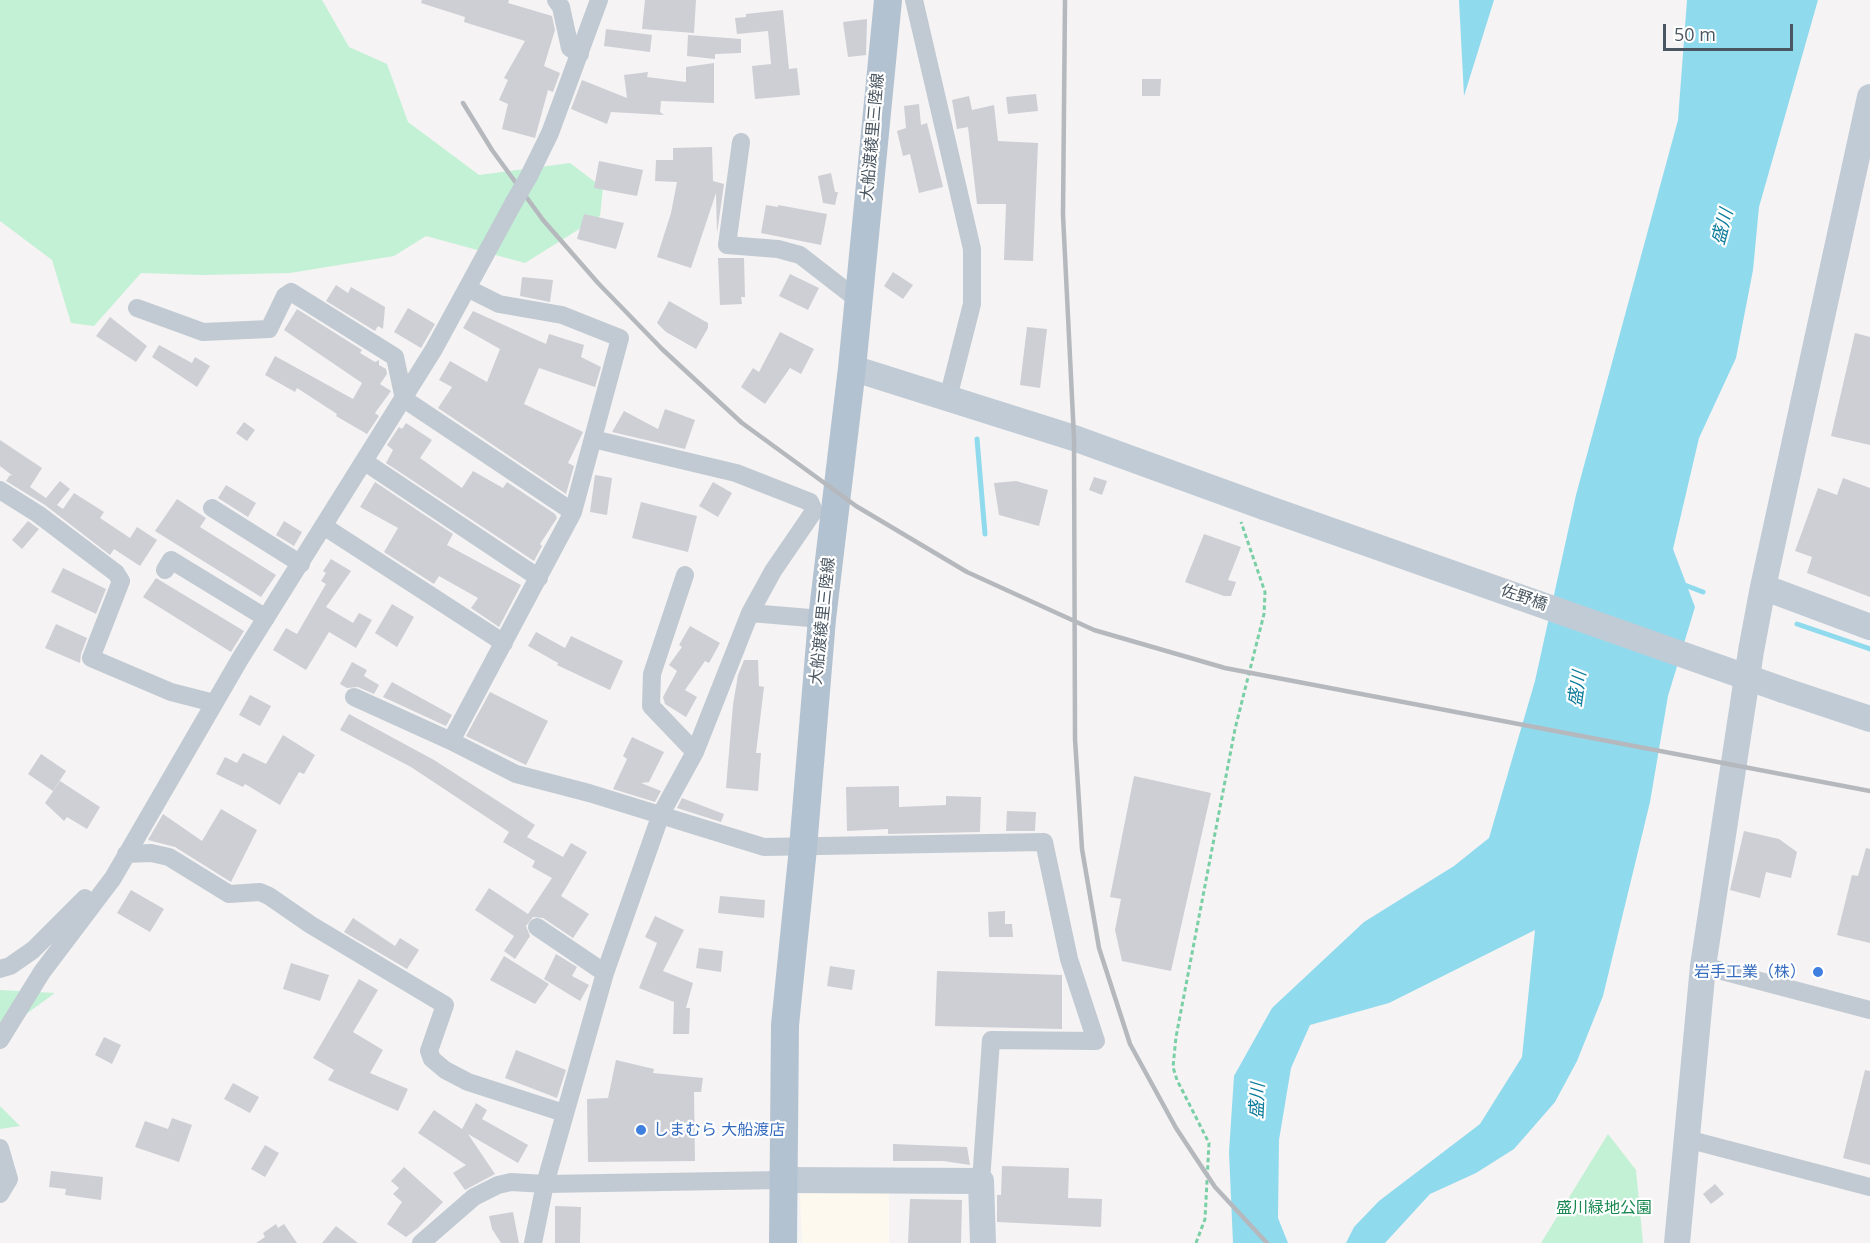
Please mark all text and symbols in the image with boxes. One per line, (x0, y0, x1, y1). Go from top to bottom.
scale bar (1666, 12, 1796, 50)
text: 50 m (1674, 22, 1716, 46)
street label: 大船渡綾里三陸線 (858, 72, 888, 202)
water label: 盛川 (1708, 207, 1738, 247)
street label: 大船渡綾里三陸線 (807, 556, 839, 686)
street label: 佐野橋 (1498, 581, 1550, 615)
water label: 盛川 (1565, 670, 1591, 708)
place label: 岩手工業（株） (1694, 962, 1806, 982)
marker: 岩手工業（株） (1811, 965, 1825, 979)
water label: 盛川 (1246, 1082, 1270, 1120)
place label: しまむら 大船渡店 (653, 1120, 785, 1140)
marker: しまむら 大船渡店 (634, 1123, 648, 1137)
park label: 盛川緑地公園 (1556, 1198, 1652, 1218)

